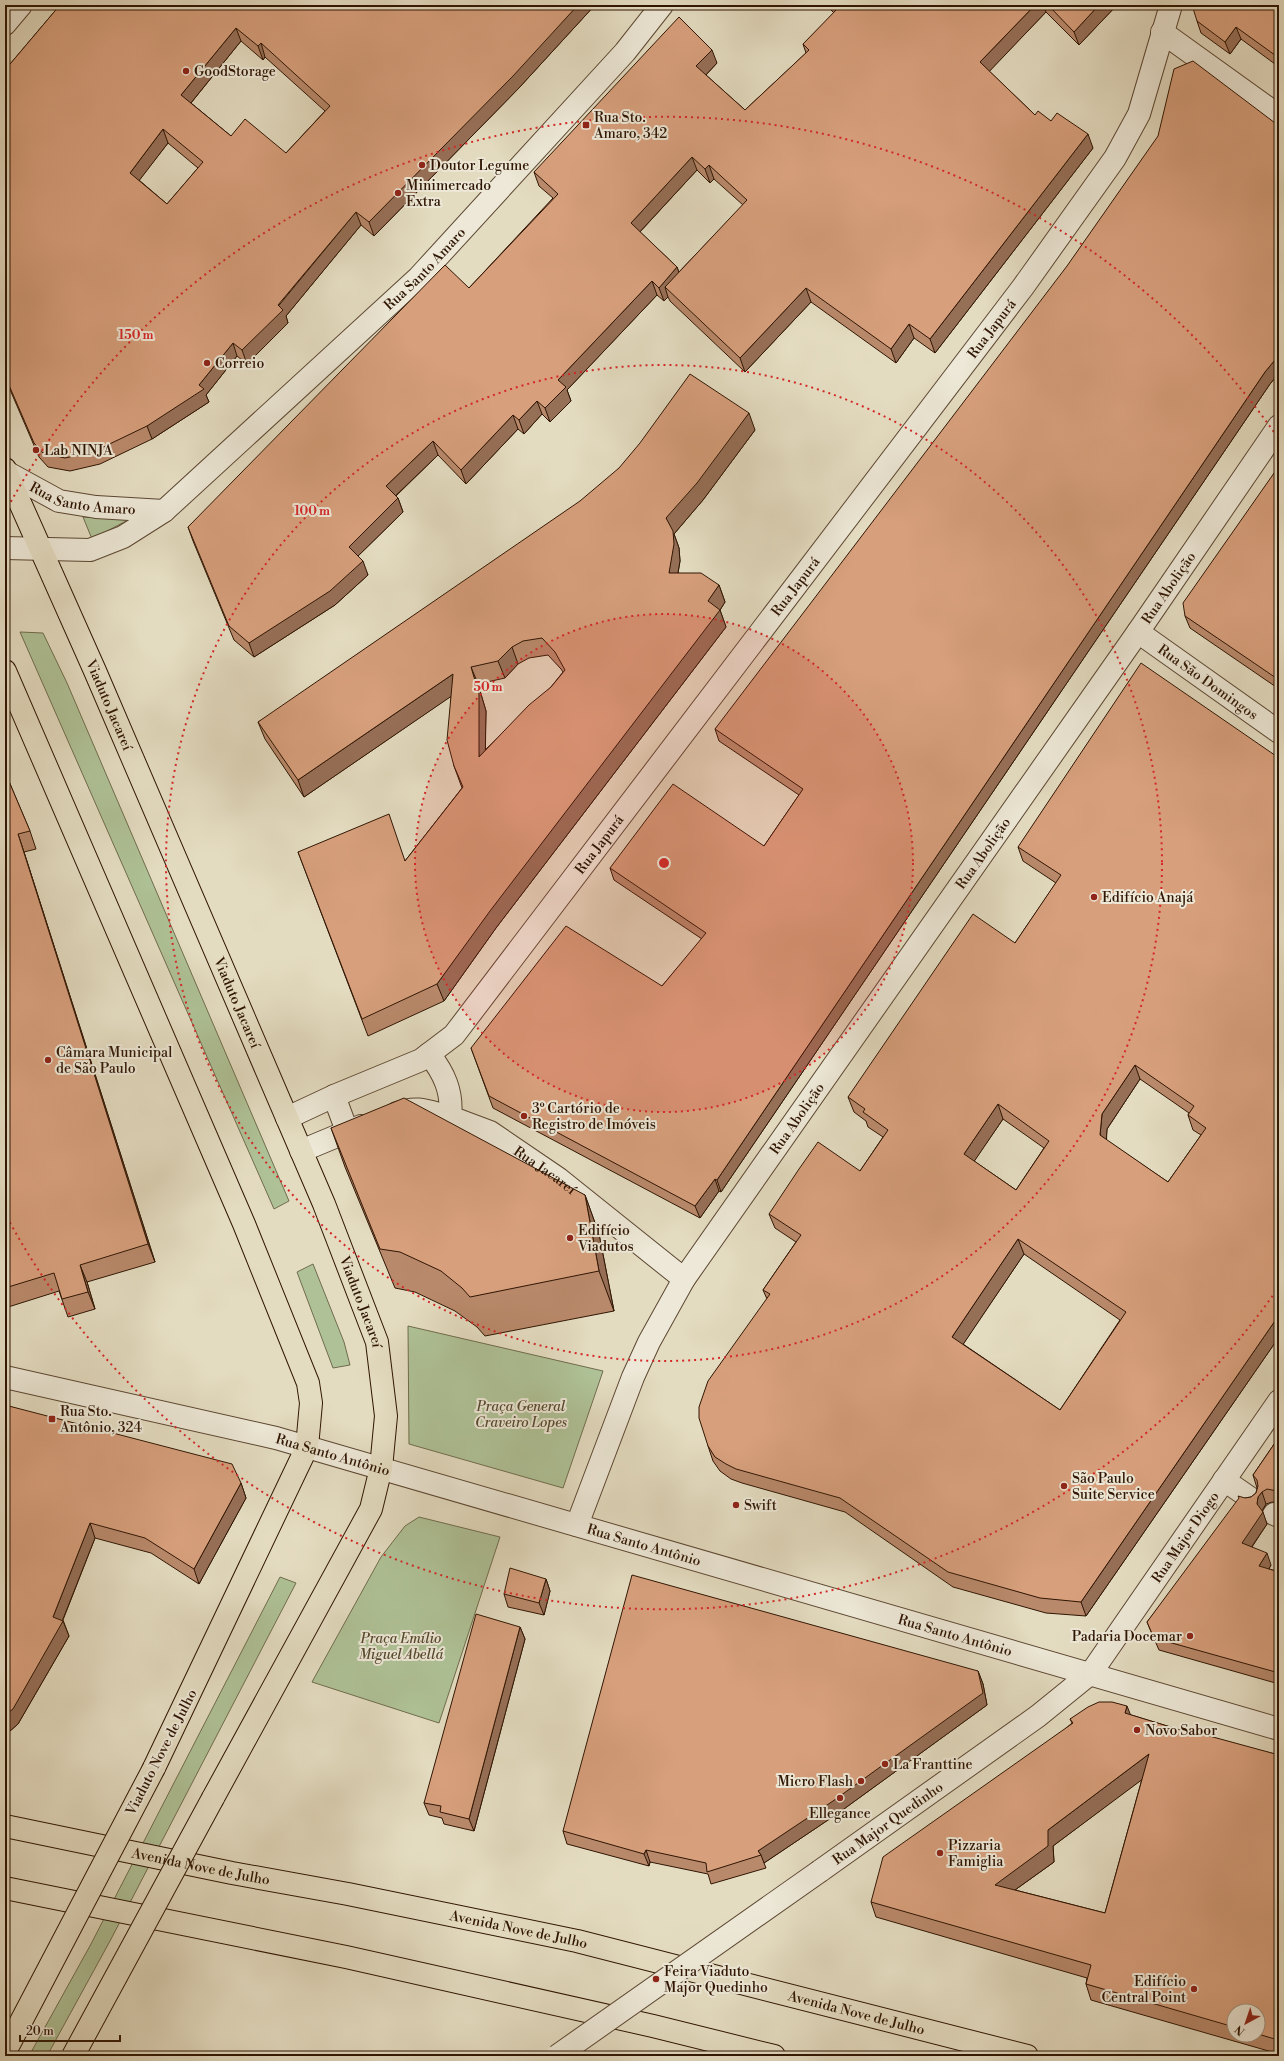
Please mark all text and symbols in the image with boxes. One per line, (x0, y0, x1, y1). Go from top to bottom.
place label: GoodStorage (194, 63, 276, 81)
marker: GoodStorage (181, 66, 191, 76)
place label: Rua Sto. Amaro, 342 (593, 109, 667, 143)
marker: Rua Sto. Amaro, 342 (581, 120, 591, 130)
place label: Doutor Legume (430, 157, 529, 175)
marker: Doutor Legume (417, 160, 427, 170)
place label: Minimercado Extra (406, 177, 491, 211)
marker: Minimercado Extra (393, 188, 403, 198)
street label: Rua Santo Amaro (381, 224, 470, 315)
street label: Rua Japurá (964, 295, 1021, 362)
text: 150 m (119, 328, 153, 343)
place label: Correio (215, 355, 264, 373)
marker: Correio (202, 358, 212, 368)
place label: Lab NINJA (44, 442, 113, 460)
marker: Lab NINJA (31, 445, 41, 455)
street label: Rua Santo Amaro (26, 479, 136, 519)
text: 100 m (294, 504, 330, 519)
street label: Rua Abolição (1138, 548, 1200, 628)
street label: Rua Japurá (768, 553, 825, 620)
street label: Rua São Domingos (1154, 641, 1261, 724)
street label: Viaduto Jacareí (81, 656, 137, 755)
text: 50 m (473, 680, 503, 695)
street label: Rua Japurá (572, 811, 629, 878)
street label: Rua Abolição (952, 814, 1015, 893)
centre of rings (657, 856, 671, 870)
place label: Edifício Anajá (1102, 889, 1194, 907)
marker: Edifício Anajá (1089, 892, 1099, 902)
street label: Viaduto Jacareí (209, 954, 265, 1052)
place label: Câmara Municipal de São Paulo (56, 1044, 172, 1078)
marker: Câmara Municipal de São Paulo (43, 1055, 53, 1065)
street label: Rua Abolição (766, 1079, 829, 1158)
place label: 3º Cartório de Registro de Imóveis (532, 1100, 656, 1134)
marker: 3º Cartório de Registro de Imóveis (519, 1111, 529, 1121)
street label: Rua Jacareí (510, 1143, 580, 1200)
place label: Edifício Viadutos (577, 1222, 634, 1256)
marker: Edifício Viadutos (565, 1233, 575, 1243)
street label: Viaduto Jacareí (334, 1253, 386, 1350)
park label: Praça General Craveiro Lopes (475, 1398, 567, 1432)
place label: Rua Sto. Antônio, 324 (59, 1403, 142, 1437)
marker: Rua Sto. Antônio, 324 (47, 1414, 57, 1424)
street label: Rua Santo Antônio (273, 1430, 392, 1481)
place label: São Paulo Suite Service (1072, 1470, 1155, 1504)
marker: São Paulo Suite Service (1059, 1481, 1069, 1491)
street label: Rua Major Diogo (1148, 1488, 1224, 1587)
place label: Swift (744, 1497, 777, 1515)
marker: Swift (731, 1500, 741, 1510)
street label: Rua Santo Antônio (584, 1521, 703, 1571)
street label: Rua Santo Antônio (896, 1611, 1014, 1661)
place label: Padaria Docemar (1072, 1628, 1182, 1646)
park label: Praça Emílio Miguel Abellá (359, 1630, 443, 1664)
marker: Padaria Docemar (1185, 1631, 1195, 1641)
street label: Viaduto Nove de Julho (122, 1686, 202, 1819)
place label: Novo Sabor (1145, 1722, 1217, 1740)
marker: Novo Sabor (1132, 1725, 1142, 1735)
place label: La Franttine (893, 1756, 973, 1774)
marker: La Franttine (880, 1759, 890, 1769)
place label: Micro Flash (777, 1773, 854, 1791)
marker: Micro Flash (856, 1776, 866, 1786)
street label: Rua Major Quedinho (829, 1778, 947, 1869)
marker: Ellegance (835, 1793, 845, 1803)
place label: Ellegance (809, 1805, 871, 1823)
place label: Pizzaria Famiglia (948, 1837, 1004, 1871)
street label: Avenida Nove de Julho (129, 1844, 271, 1890)
marker: Pizzaria Famiglia (935, 1848, 945, 1858)
street label: Avenida Nove de Julho (447, 1907, 590, 1953)
place label: Feira Viaduto Major Quedinho (664, 1963, 768, 1997)
place label: Edifício Central Point (1101, 1973, 1186, 2007)
marker: Feira Viaduto Major Quedinho (651, 1974, 661, 1984)
marker: Edifício Central Point (1189, 1984, 1199, 1994)
street label: Avenida Nove de Julho (785, 1987, 927, 2040)
north arrow (1226, 2003, 1266, 2043)
scale bar (20, 2017, 120, 2043)
text: N (1232, 2022, 1248, 2038)
text: 20 m (26, 2024, 54, 2039)

